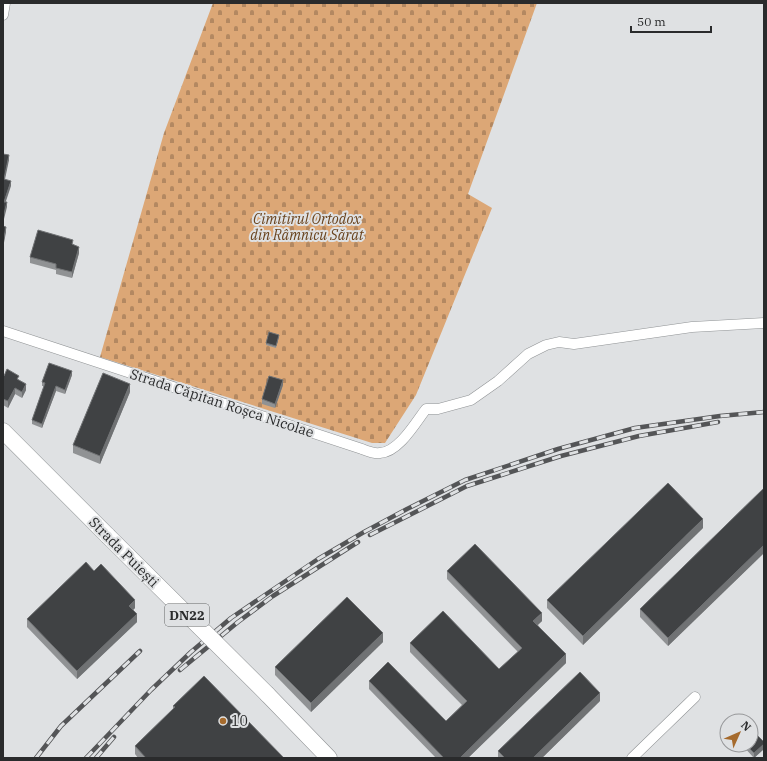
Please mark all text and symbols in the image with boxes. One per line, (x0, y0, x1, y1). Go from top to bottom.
scale bar (631, 8, 711, 34)
text: 50 m (637, 14, 666, 29)
park label: Cimitirul Ortodox din Râmnicu Sărat (250, 210, 365, 244)
street label: Strada Căpitan Roșca Nicolae (128, 365, 316, 441)
street label: Strada Puiești (85, 513, 163, 591)
road number: DN22 (165, 604, 209, 626)
place label: 10 (231, 712, 248, 730)
north arrow (719, 713, 759, 753)
marker: 10 (218, 716, 228, 726)
text: N (738, 718, 754, 734)

